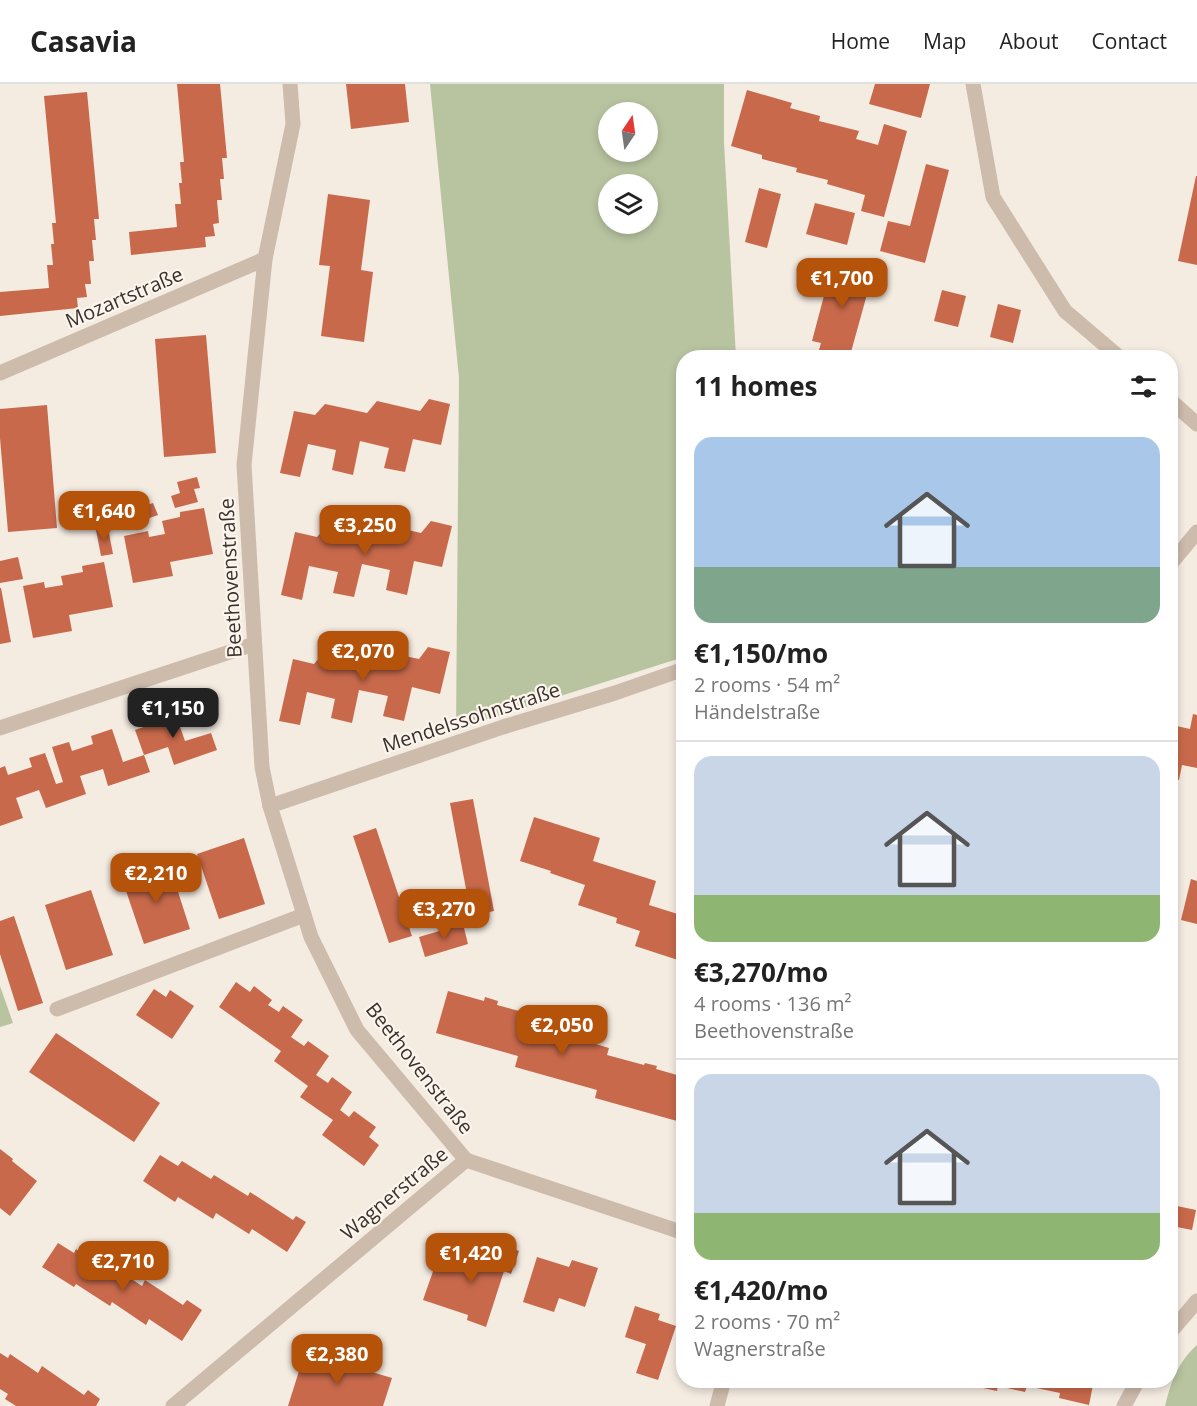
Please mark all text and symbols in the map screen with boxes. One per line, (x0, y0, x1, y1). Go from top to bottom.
text: Casavia (30, 22, 137, 60)
text: Home (831, 27, 890, 55)
text: Map (923, 27, 966, 55)
text: About (999, 27, 1059, 55)
text: Contact (1092, 27, 1167, 55)
north arrow (598, 102, 658, 162)
map controls (598, 102, 658, 234)
button: layers (598, 174, 658, 234)
pin: €1,700 (793, 258, 891, 309)
street label: Mozartstraße (61, 260, 187, 334)
text: €1,700 (811, 264, 873, 291)
text: 11 homes (694, 368, 818, 404)
icon: filters (1127, 370, 1160, 403)
icon: home (873, 476, 981, 584)
pin: €1,640 (55, 491, 153, 542)
text: €1,640 (73, 497, 135, 524)
street label: Beethovenstraße (212, 497, 248, 659)
pin: €3,250 (316, 505, 414, 556)
text: €3,250 (334, 511, 396, 538)
pin: €2,070 (314, 631, 412, 682)
text: €1,150/mo (694, 635, 828, 671)
text: €2,070 (332, 637, 394, 664)
text: 2 rooms · 54 m² (694, 671, 840, 698)
street label: Mendelssohnstraße (379, 676, 563, 758)
pin: €1,150 (124, 688, 222, 739)
text: €1,150 (142, 694, 204, 721)
text: Händelstraße (694, 698, 820, 725)
icon: home (873, 795, 981, 903)
pin: €2,210 (107, 853, 205, 904)
text: €2,210 (125, 859, 187, 886)
pin: €3,270 (395, 889, 493, 940)
text: €3,270 (413, 895, 475, 922)
text: €3,270/mo (694, 954, 828, 990)
text: 4 rooms · 136 m² (694, 990, 852, 1017)
street label: Beethovenstraße (360, 997, 480, 1139)
pin: €2,050 (513, 1005, 611, 1056)
text: €2,050 (531, 1011, 593, 1038)
text: Beethovenstraße (694, 1017, 854, 1044)
icon: home (873, 1113, 981, 1221)
street label: Wagnerstraße (335, 1140, 453, 1246)
pin: €1,420 (422, 1233, 520, 1284)
text: €1,420 (440, 1239, 502, 1266)
pin: €2,710 (74, 1241, 172, 1292)
text: €2,710 (92, 1247, 154, 1274)
text: €1,420/mo (694, 1272, 828, 1308)
text: 2 rooms · 70 m² (694, 1308, 840, 1335)
pin: €2,380 (288, 1334, 386, 1385)
text: Wagnerstraße (694, 1335, 826, 1362)
text: €2,380 (306, 1340, 368, 1367)

